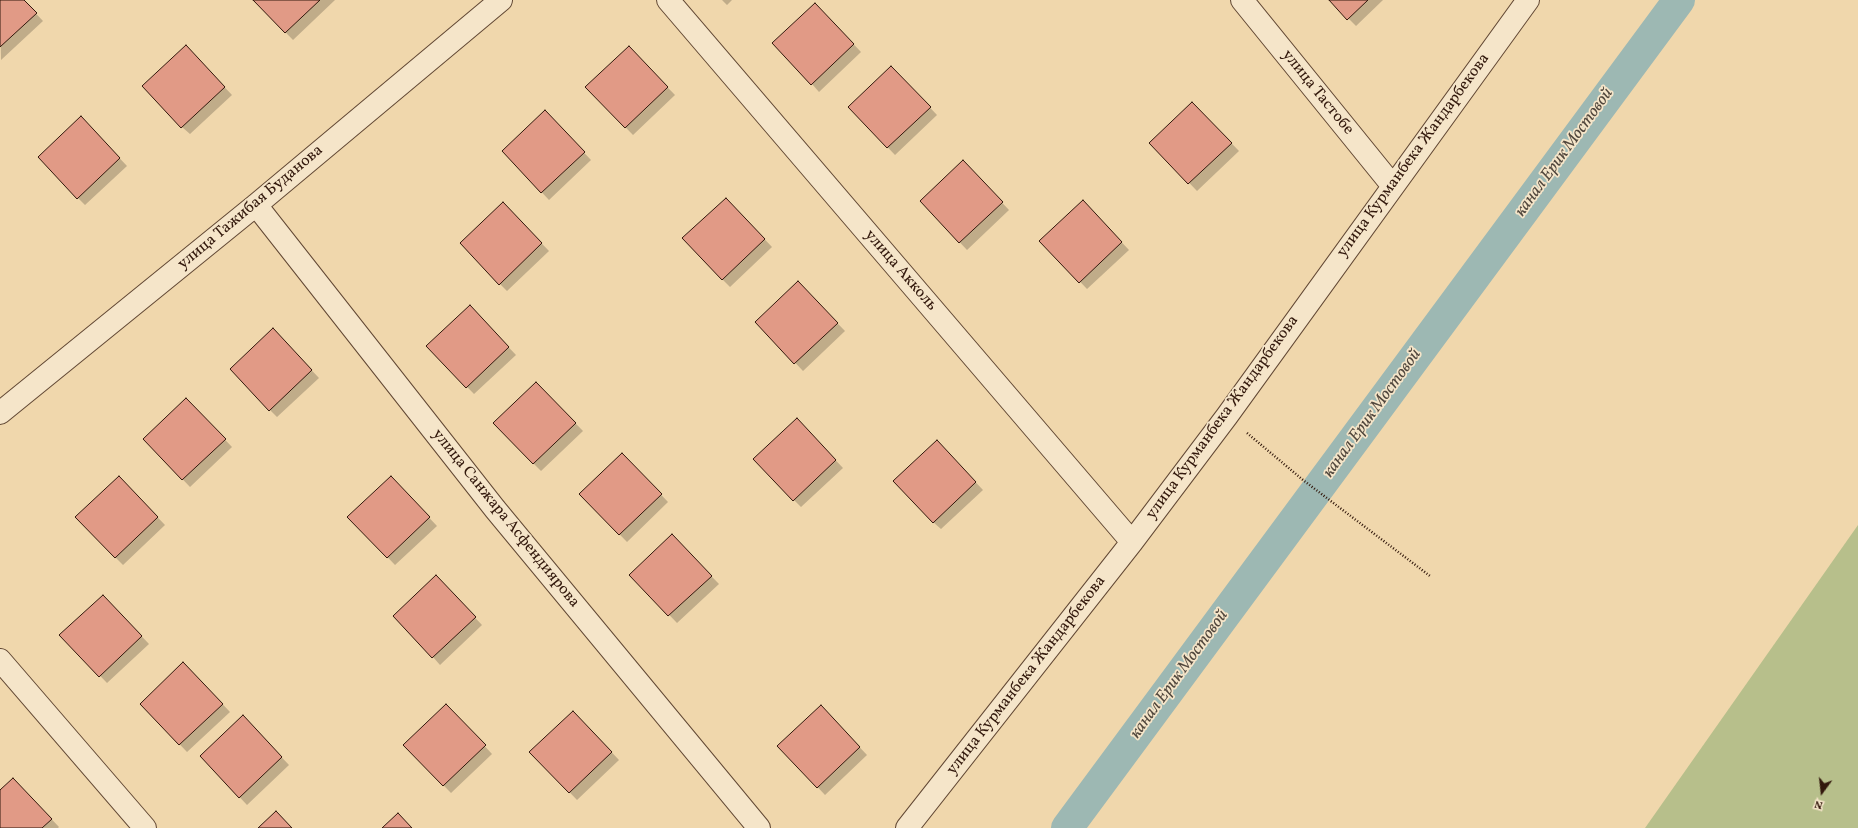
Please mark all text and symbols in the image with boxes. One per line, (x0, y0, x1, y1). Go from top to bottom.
street label: улица Тастобе (1277, 47, 1357, 139)
street label: улица Курманбека Жандарбекова (1334, 50, 1494, 262)
water label: канал Ерик Мостовой (1511, 85, 1619, 221)
street label: улица Тажибая Буданова (174, 142, 328, 274)
street label: улица Акколь (860, 227, 940, 315)
street label: улица Курманбека Жандарбекова (1143, 312, 1303, 524)
water label: канал Ерик Мостовой (1319, 346, 1427, 482)
street label: улица Санжара Асфендиярова (427, 426, 583, 612)
street label: улица Курманбека Жандарбекова (943, 573, 1111, 779)
water label: канал Ерик Мостовой (1126, 607, 1234, 743)
north arrow (1802, 772, 1842, 812)
text: N (1813, 796, 1825, 812)

